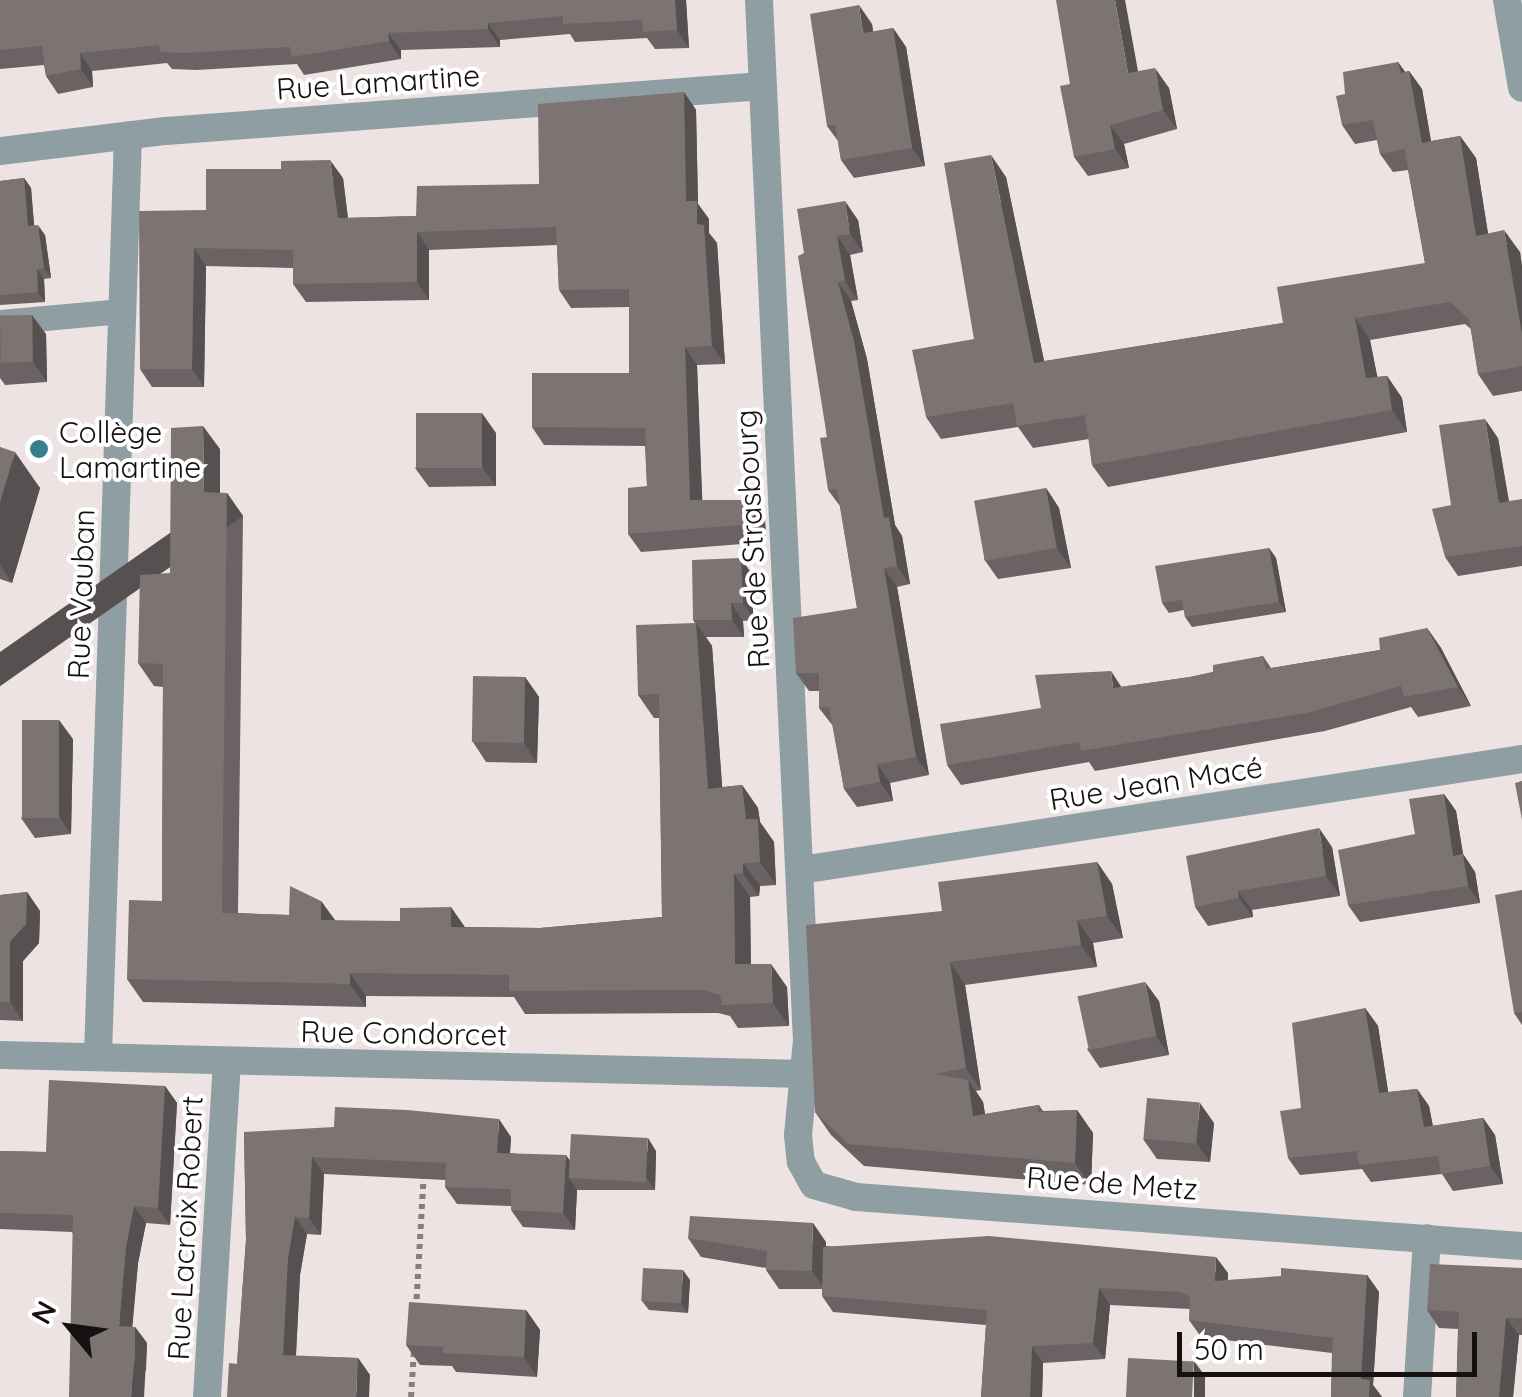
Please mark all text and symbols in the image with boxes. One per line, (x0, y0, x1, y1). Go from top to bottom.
street label: Rue Lamartine (275, 57, 481, 107)
street label: Rue de Strasbourg (727, 409, 777, 669)
place label: Collège Lamartine (59, 414, 201, 484)
marker: Collège Lamartine (28, 438, 50, 460)
street label: Rue Vauban (60, 508, 102, 680)
street label: Rue Jean Macé (1047, 748, 1265, 818)
street label: Rue Condorcet (300, 1013, 508, 1053)
street label: Rue Lacroix Robert (160, 1095, 210, 1361)
street label: Rue de Metz (1025, 1159, 1199, 1207)
north arrow (20, 1277, 120, 1377)
text: N (23, 1295, 64, 1330)
scale bar (1182, 1312, 1482, 1374)
text: 50 m (1194, 1330, 1264, 1368)

